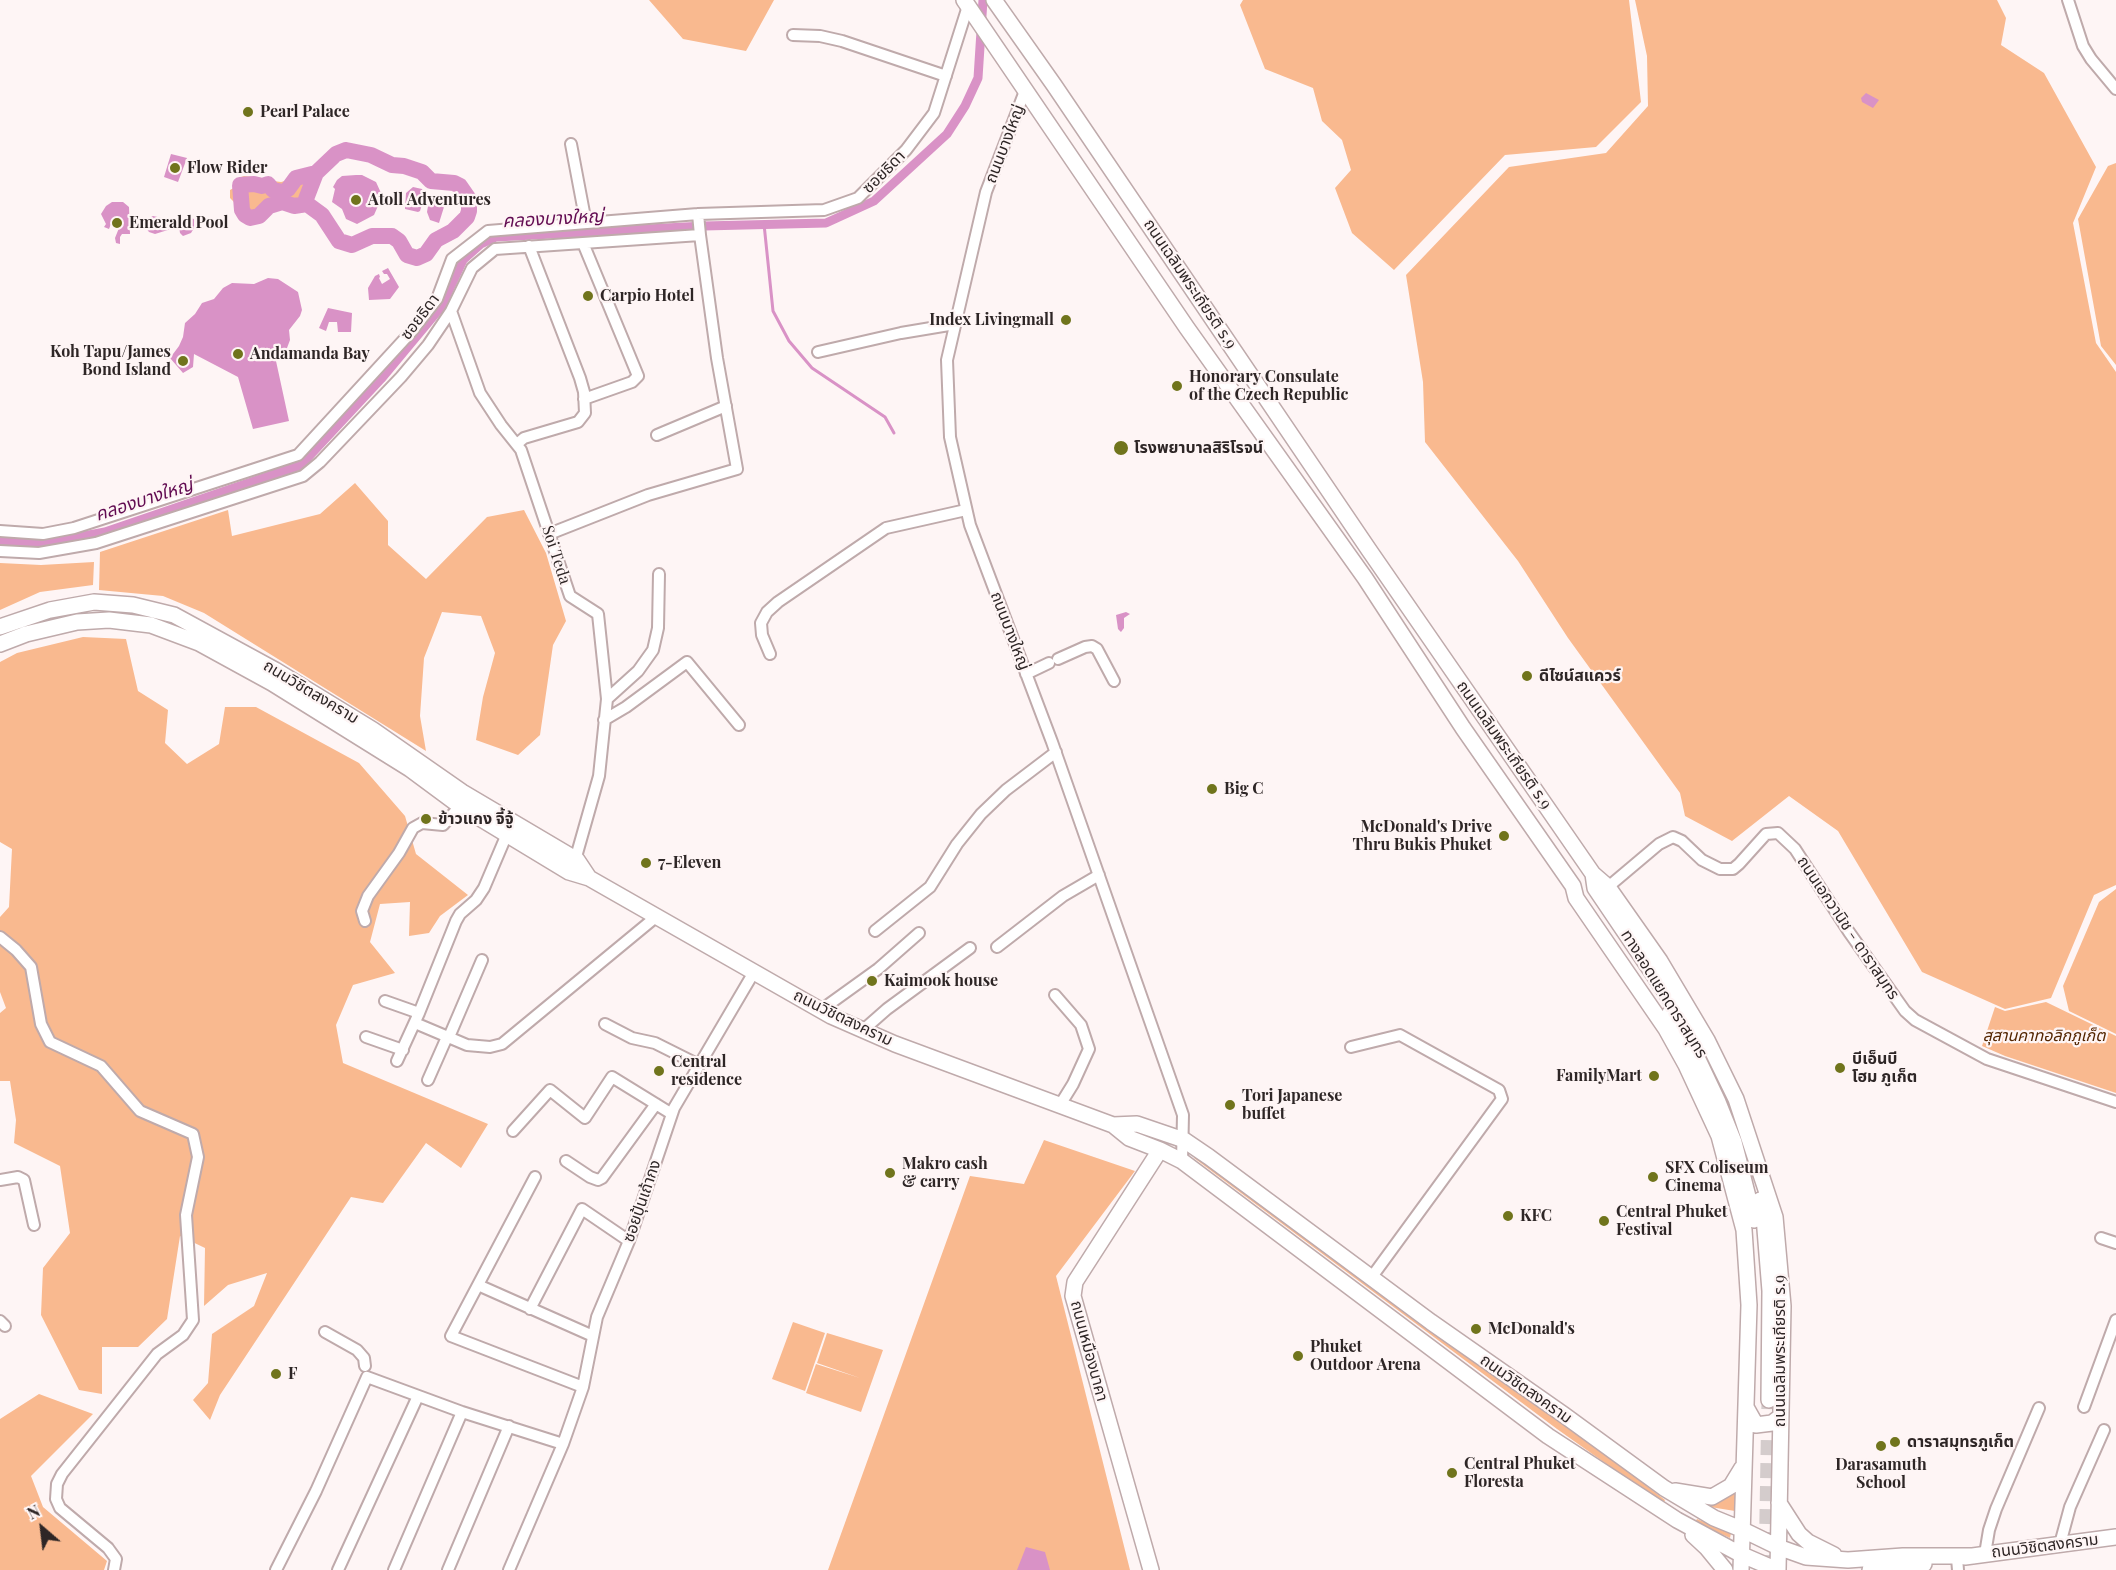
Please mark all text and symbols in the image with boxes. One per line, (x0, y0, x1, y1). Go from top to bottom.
place label: Pearl Palace (260, 102, 350, 122)
street label: ถนนบางใหญ่ (981, 102, 1029, 186)
marker: Pearl Palace (241, 105, 255, 119)
street label: ซอยธิดา (859, 147, 909, 197)
place label: Flow Rider (187, 158, 267, 178)
marker: Flow Rider (168, 161, 182, 175)
place label: Atoll Adventures (368, 190, 491, 210)
marker: Atoll Adventures (349, 193, 363, 207)
water label: คลองบางใหญ่ (502, 206, 604, 232)
place label: Emerald Pool (129, 213, 228, 233)
street label: ถนนเฉลิมพระเกียรติ ร.9 (1139, 215, 1241, 353)
marker: Emerald Pool (110, 216, 124, 230)
place label: Carpio Hotel (600, 286, 695, 306)
marker: Carpio Hotel (581, 289, 595, 303)
street label: ซอยธิดา (396, 290, 444, 344)
place label: Index Livingmall (929, 310, 1054, 330)
marker: Index Livingmall (1059, 313, 1073, 327)
place label: Koh Tapu/James Bond Island (50, 342, 171, 380)
place label: Andamanda Bay (250, 344, 370, 364)
marker: Andamanda Bay (231, 347, 245, 361)
marker: Koh Tapu/James Bond Island (176, 354, 190, 368)
place label: Honorary Consulate of the Czech Republic (1189, 367, 1348, 405)
marker: Honorary Consulate of the Czech Republic (1170, 379, 1184, 393)
place label: โรงพยาบาลสิริโรจน์ (1134, 438, 1263, 458)
marker: โรงพยาบาลสิริโรจน์ (1112, 439, 1130, 457)
water label: คลองบางใหญ่ (92, 474, 196, 526)
street label: Soi Teda (537, 523, 575, 587)
street label: ถนนบางใหญ่ (986, 589, 1034, 673)
street label: ถนนวิชิตสงคราม (260, 656, 362, 728)
place label: ดีไซน์สแควร์ (1539, 666, 1621, 686)
marker: ดีไซน์สแควร์ (1520, 669, 1534, 683)
street label: ถนนเฉลิมพระเกียรติ ร.9 (1452, 677, 1556, 813)
place label: Big C (1224, 779, 1264, 799)
marker: Big C (1205, 782, 1219, 796)
place label: ข้าวแกง จี้จู้ (438, 809, 514, 829)
marker: ข้าวแกง จี้จู้ (419, 812, 433, 826)
place label: McDonald's Drive Thru Bukis Phuket (1353, 817, 1492, 855)
marker: McDonald's Drive Thru Bukis Phuket (1497, 829, 1511, 843)
place label: 7-Eleven (658, 853, 721, 873)
street label: ถนนเอกวานิช - ดาราสมุทร (1793, 853, 1903, 1003)
marker: 7-Eleven (639, 856, 653, 870)
street label: ทางลอดแยกดาราสมุทร (1617, 926, 1711, 1062)
place label: Kaimook house (884, 971, 998, 991)
marker: Kaimook house (865, 974, 879, 988)
street label: ถนนวิชิตสงคราม (790, 986, 896, 1050)
park label: สุสานคาทอลิกภูเก็ต (1983, 1026, 2105, 1046)
place label: บีเอ็นบี โฮม ภูเก็ต (1852, 1049, 1917, 1087)
place label: Central residence (671, 1052, 742, 1090)
marker: บีเอ็นบี โฮม ภูเก็ต (1833, 1061, 1847, 1075)
marker: Central residence (652, 1064, 666, 1078)
place label: FamilyMart (1556, 1066, 1642, 1086)
marker: FamilyMart (1647, 1069, 1661, 1083)
place label: Tori Japanese buffet (1242, 1086, 1342, 1124)
marker: Tori Japanese buffet (1223, 1098, 1237, 1112)
place label: Makro cash & carry (902, 1154, 988, 1192)
street label: ซอยปุ้นเถ้ากง (619, 1157, 665, 1245)
place label: SFX Coliseum Cinema (1665, 1158, 1768, 1196)
marker: Makro cash & carry (883, 1166, 897, 1180)
marker: SFX Coliseum Cinema (1646, 1170, 1660, 1184)
place label: Central Phuket Festival (1616, 1202, 1727, 1240)
place label: KFC (1520, 1206, 1552, 1226)
marker: KFC (1501, 1209, 1515, 1223)
marker: Central Phuket Festival (1597, 1214, 1611, 1228)
street label: ถนนเฉลิมพระเกียรติ ร.9 (1770, 1275, 1790, 1427)
street label: ถนนเหมืองนาคา (1066, 1298, 1112, 1404)
place label: McDonald's (1488, 1319, 1575, 1339)
marker: McDonald's (1469, 1322, 1483, 1336)
place label: Phuket Outdoor Arena (1310, 1337, 1421, 1375)
marker: Phuket Outdoor Arena (1291, 1349, 1305, 1363)
street label: ถนนวิชิตสงคราม (1476, 1350, 1576, 1428)
place label: F (288, 1364, 297, 1384)
marker: F (269, 1367, 283, 1381)
place label: ดาราสมุทรภูเก็ต (1907, 1432, 2014, 1452)
marker: ดาราสมุทรภูเก็ต (1888, 1435, 1902, 1449)
marker: Darasamuth School (1874, 1439, 1888, 1453)
place label: Central Phuket Floresta (1464, 1454, 1575, 1492)
place label: Darasamuth School (1835, 1455, 1927, 1493)
marker: Central Phuket Floresta (1445, 1466, 1459, 1480)
north arrow (12, 1498, 72, 1558)
text: N (23, 1500, 43, 1524)
street label: ถนนวิชิตสงคราม (1990, 1530, 2100, 1562)

